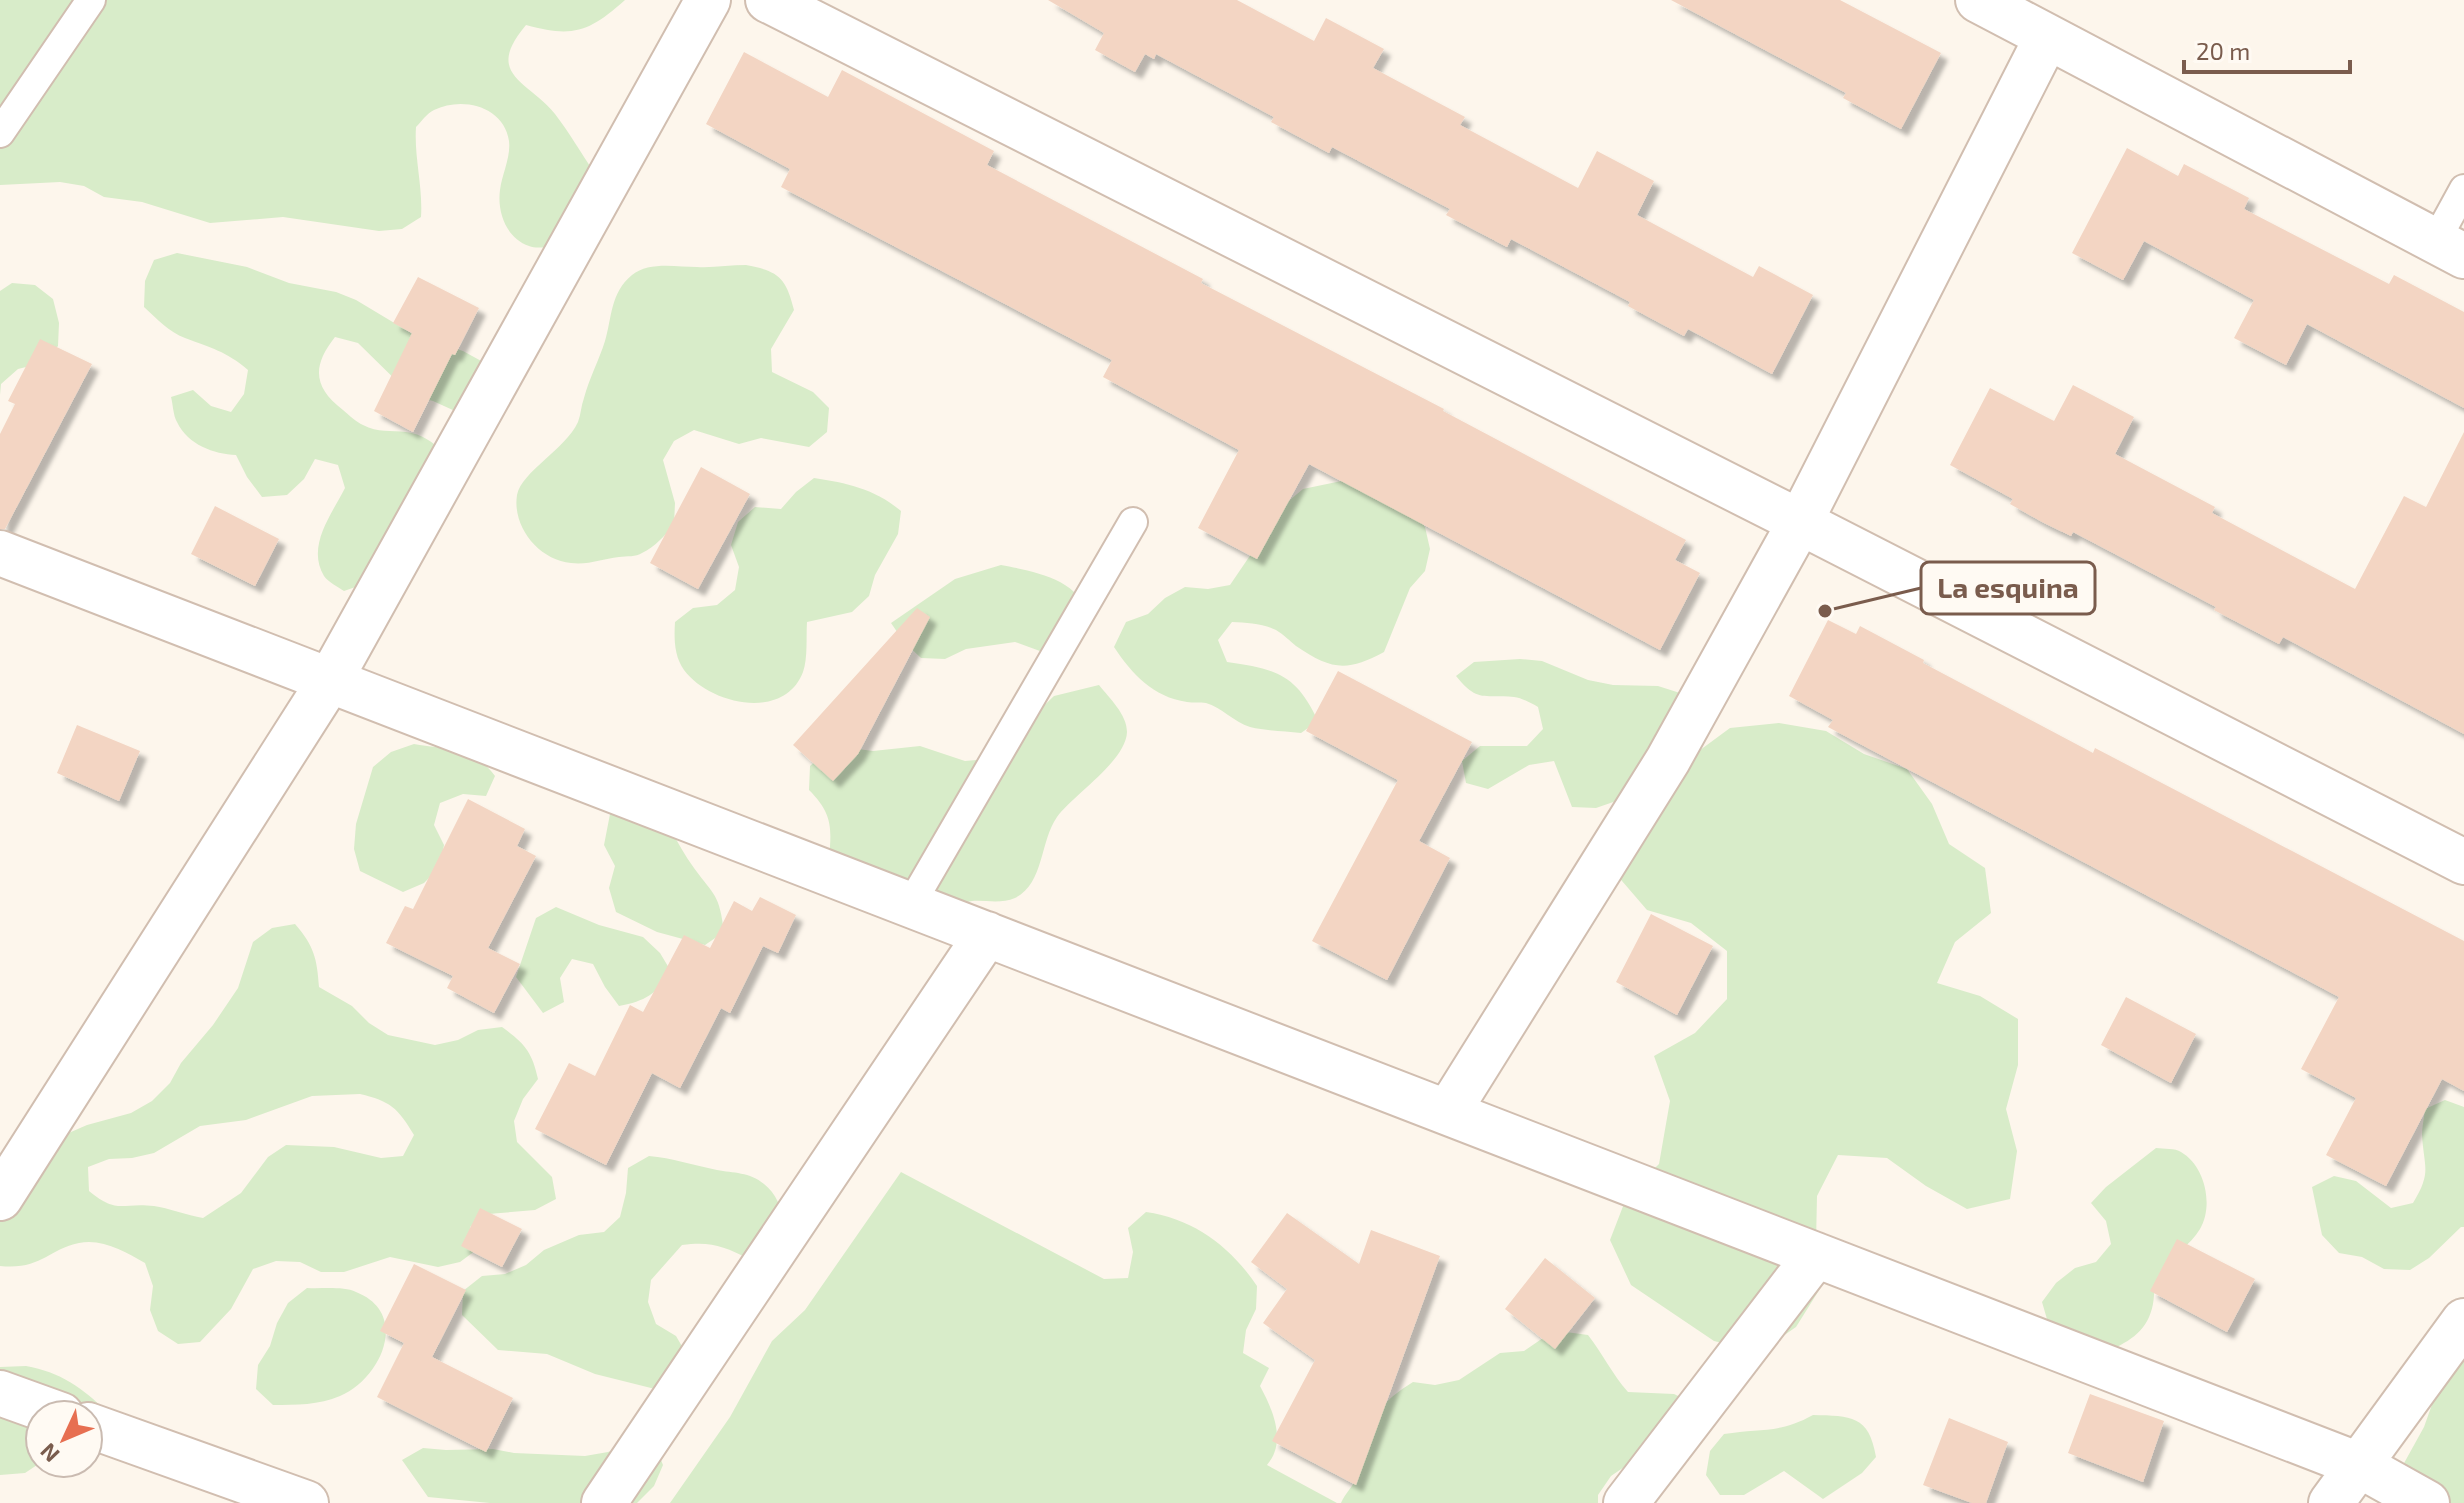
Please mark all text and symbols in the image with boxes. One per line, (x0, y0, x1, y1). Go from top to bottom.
scale bar (2184, 24, 2350, 74)
text: 20 m (2196, 36, 2250, 65)
callout: La esquina (1921, 562, 2095, 614)
text: La esquina (1937, 570, 2079, 604)
north arrow (24, 1399, 104, 1479)
text: N (34, 1439, 64, 1468)

